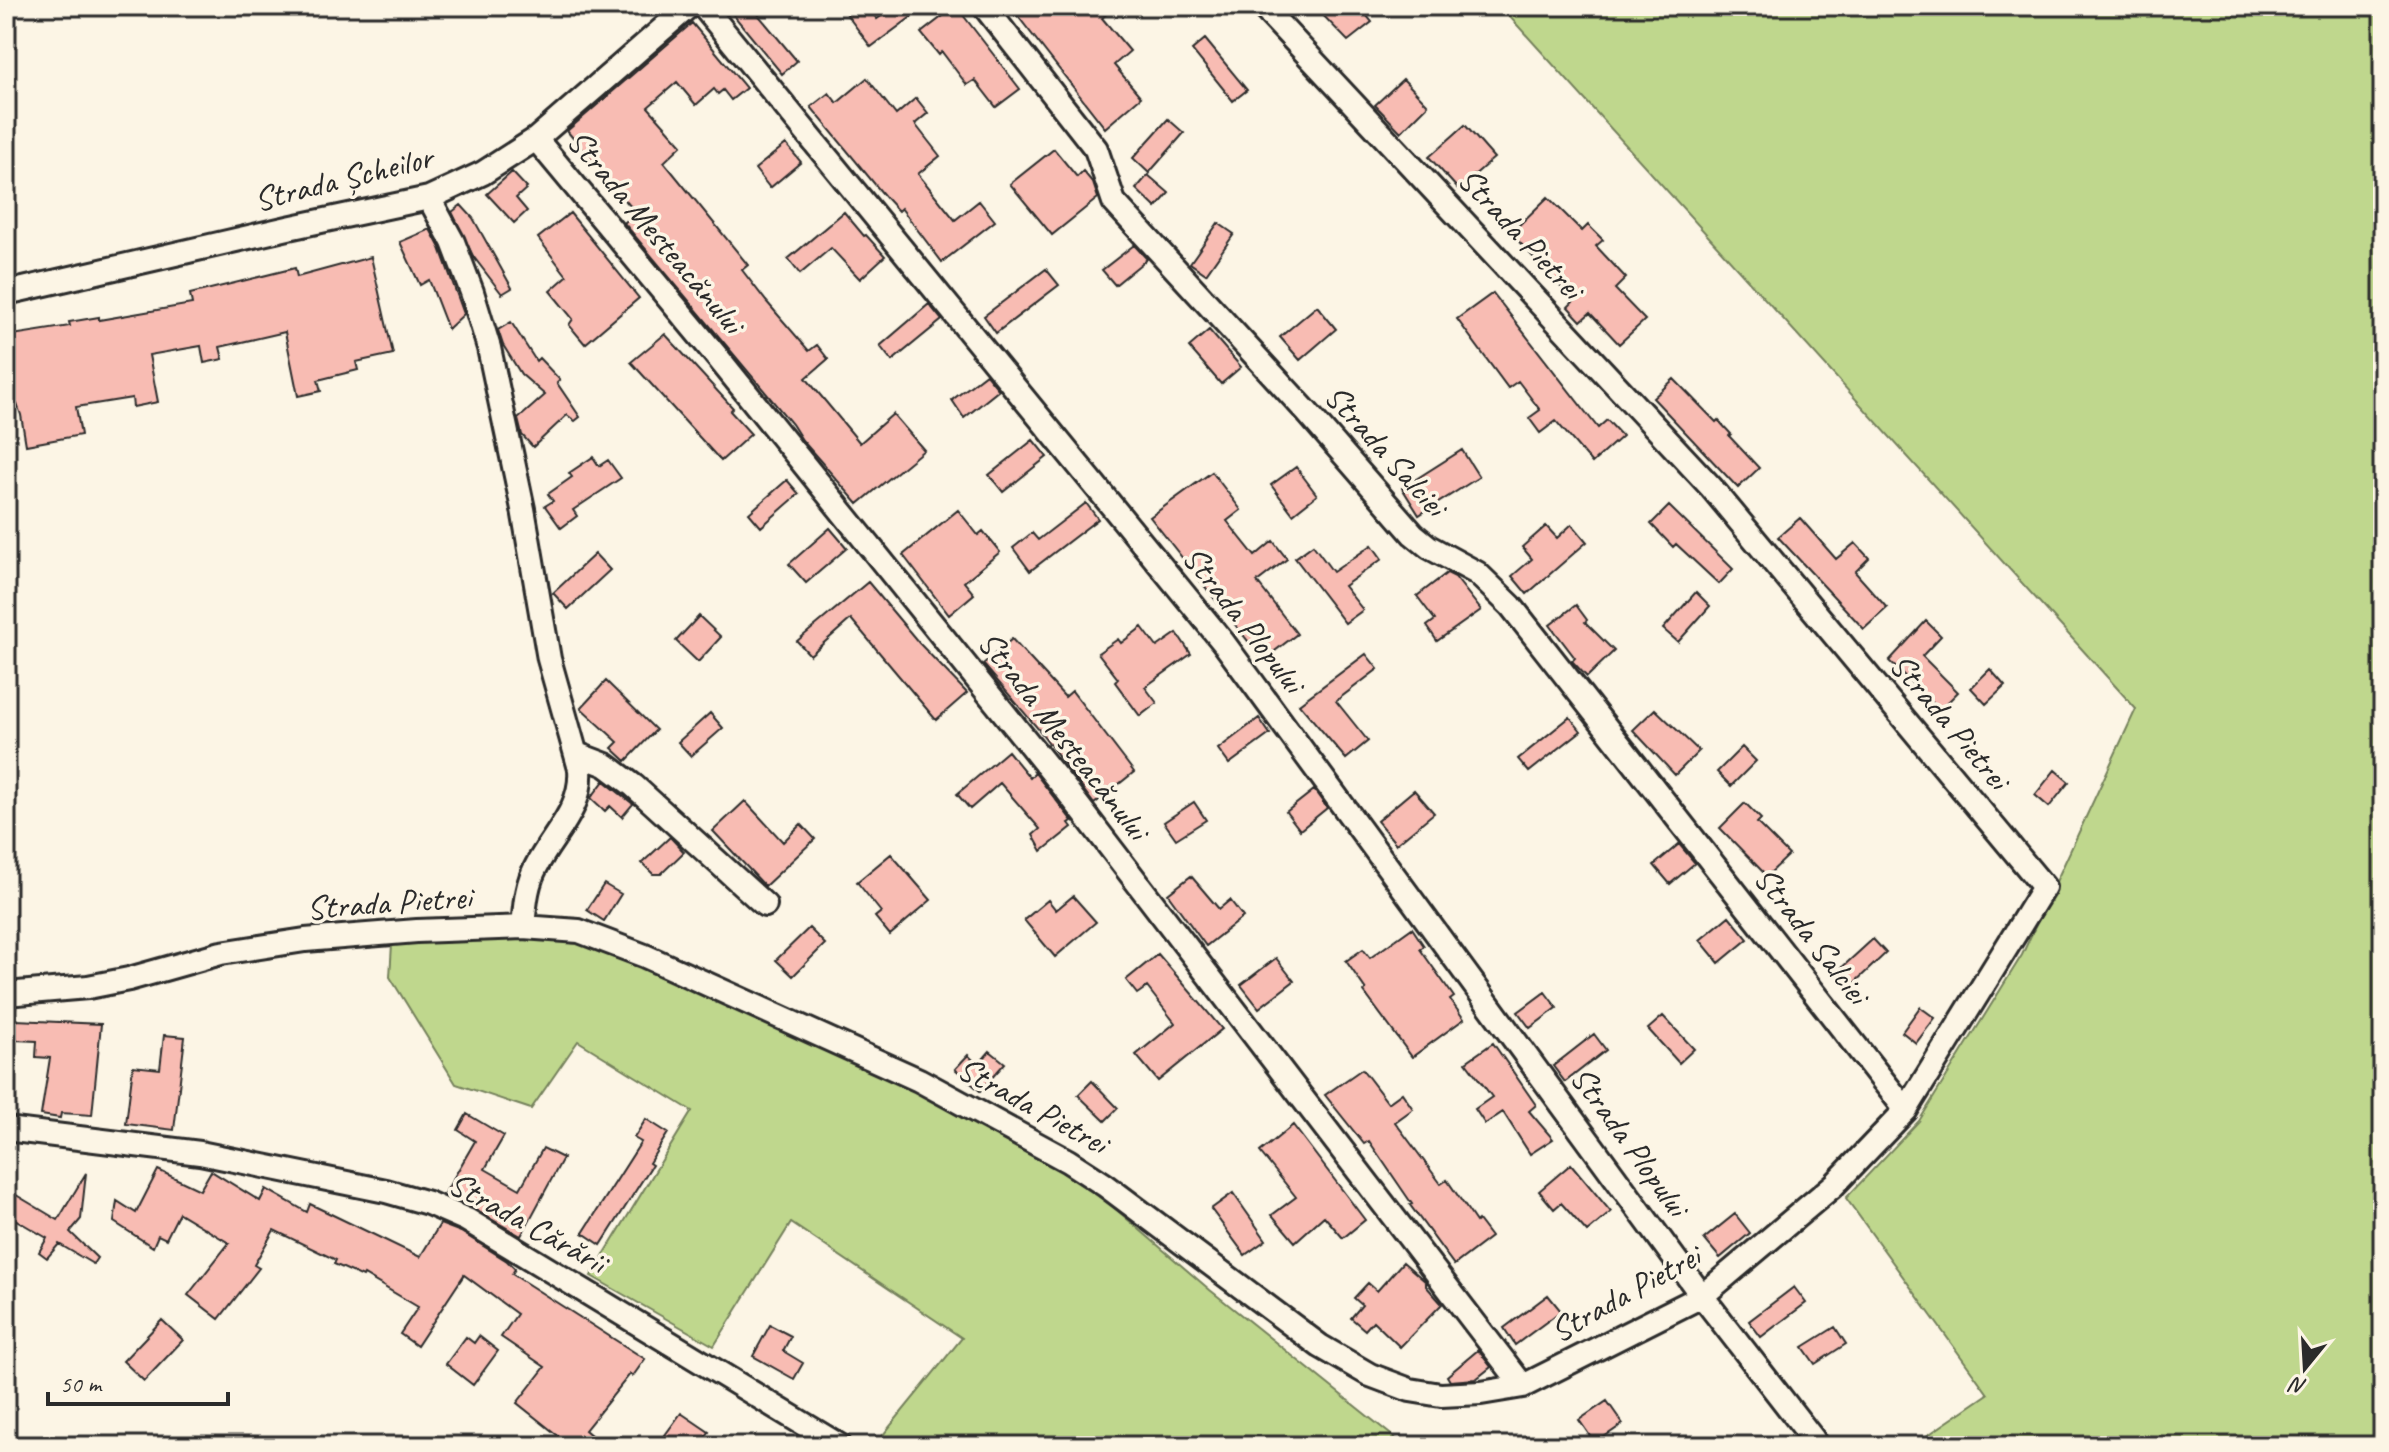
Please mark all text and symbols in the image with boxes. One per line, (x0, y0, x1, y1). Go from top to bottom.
street label: Strada Mesteacănului (558, 120, 757, 346)
street label: Strada Șcheilor (249, 134, 440, 221)
street label: Strada Pietrei (1449, 158, 1596, 311)
street label: Strada Salciei (1316, 375, 1460, 528)
street label: Strada Plopului (1173, 537, 1318, 705)
street label: Strada Mesteacănului (969, 622, 1162, 852)
street label: Strada Pietrei (1881, 644, 2022, 802)
street label: Strada Salciei (1745, 858, 1882, 1016)
street label: Strada Pietrei (305, 874, 477, 929)
street label: Strada Pietrei (950, 1046, 1120, 1166)
street label: Strada Plopului (1561, 1058, 1701, 1228)
street label: Strada Cărării (442, 1161, 618, 1285)
street label: Strada Pietrei (1542, 1232, 1712, 1352)
north arrow (2265, 1328, 2345, 1408)
scale bar (48, 1356, 228, 1406)
text: 50 m (60, 1369, 103, 1399)
text: N (2285, 1370, 2310, 1401)

